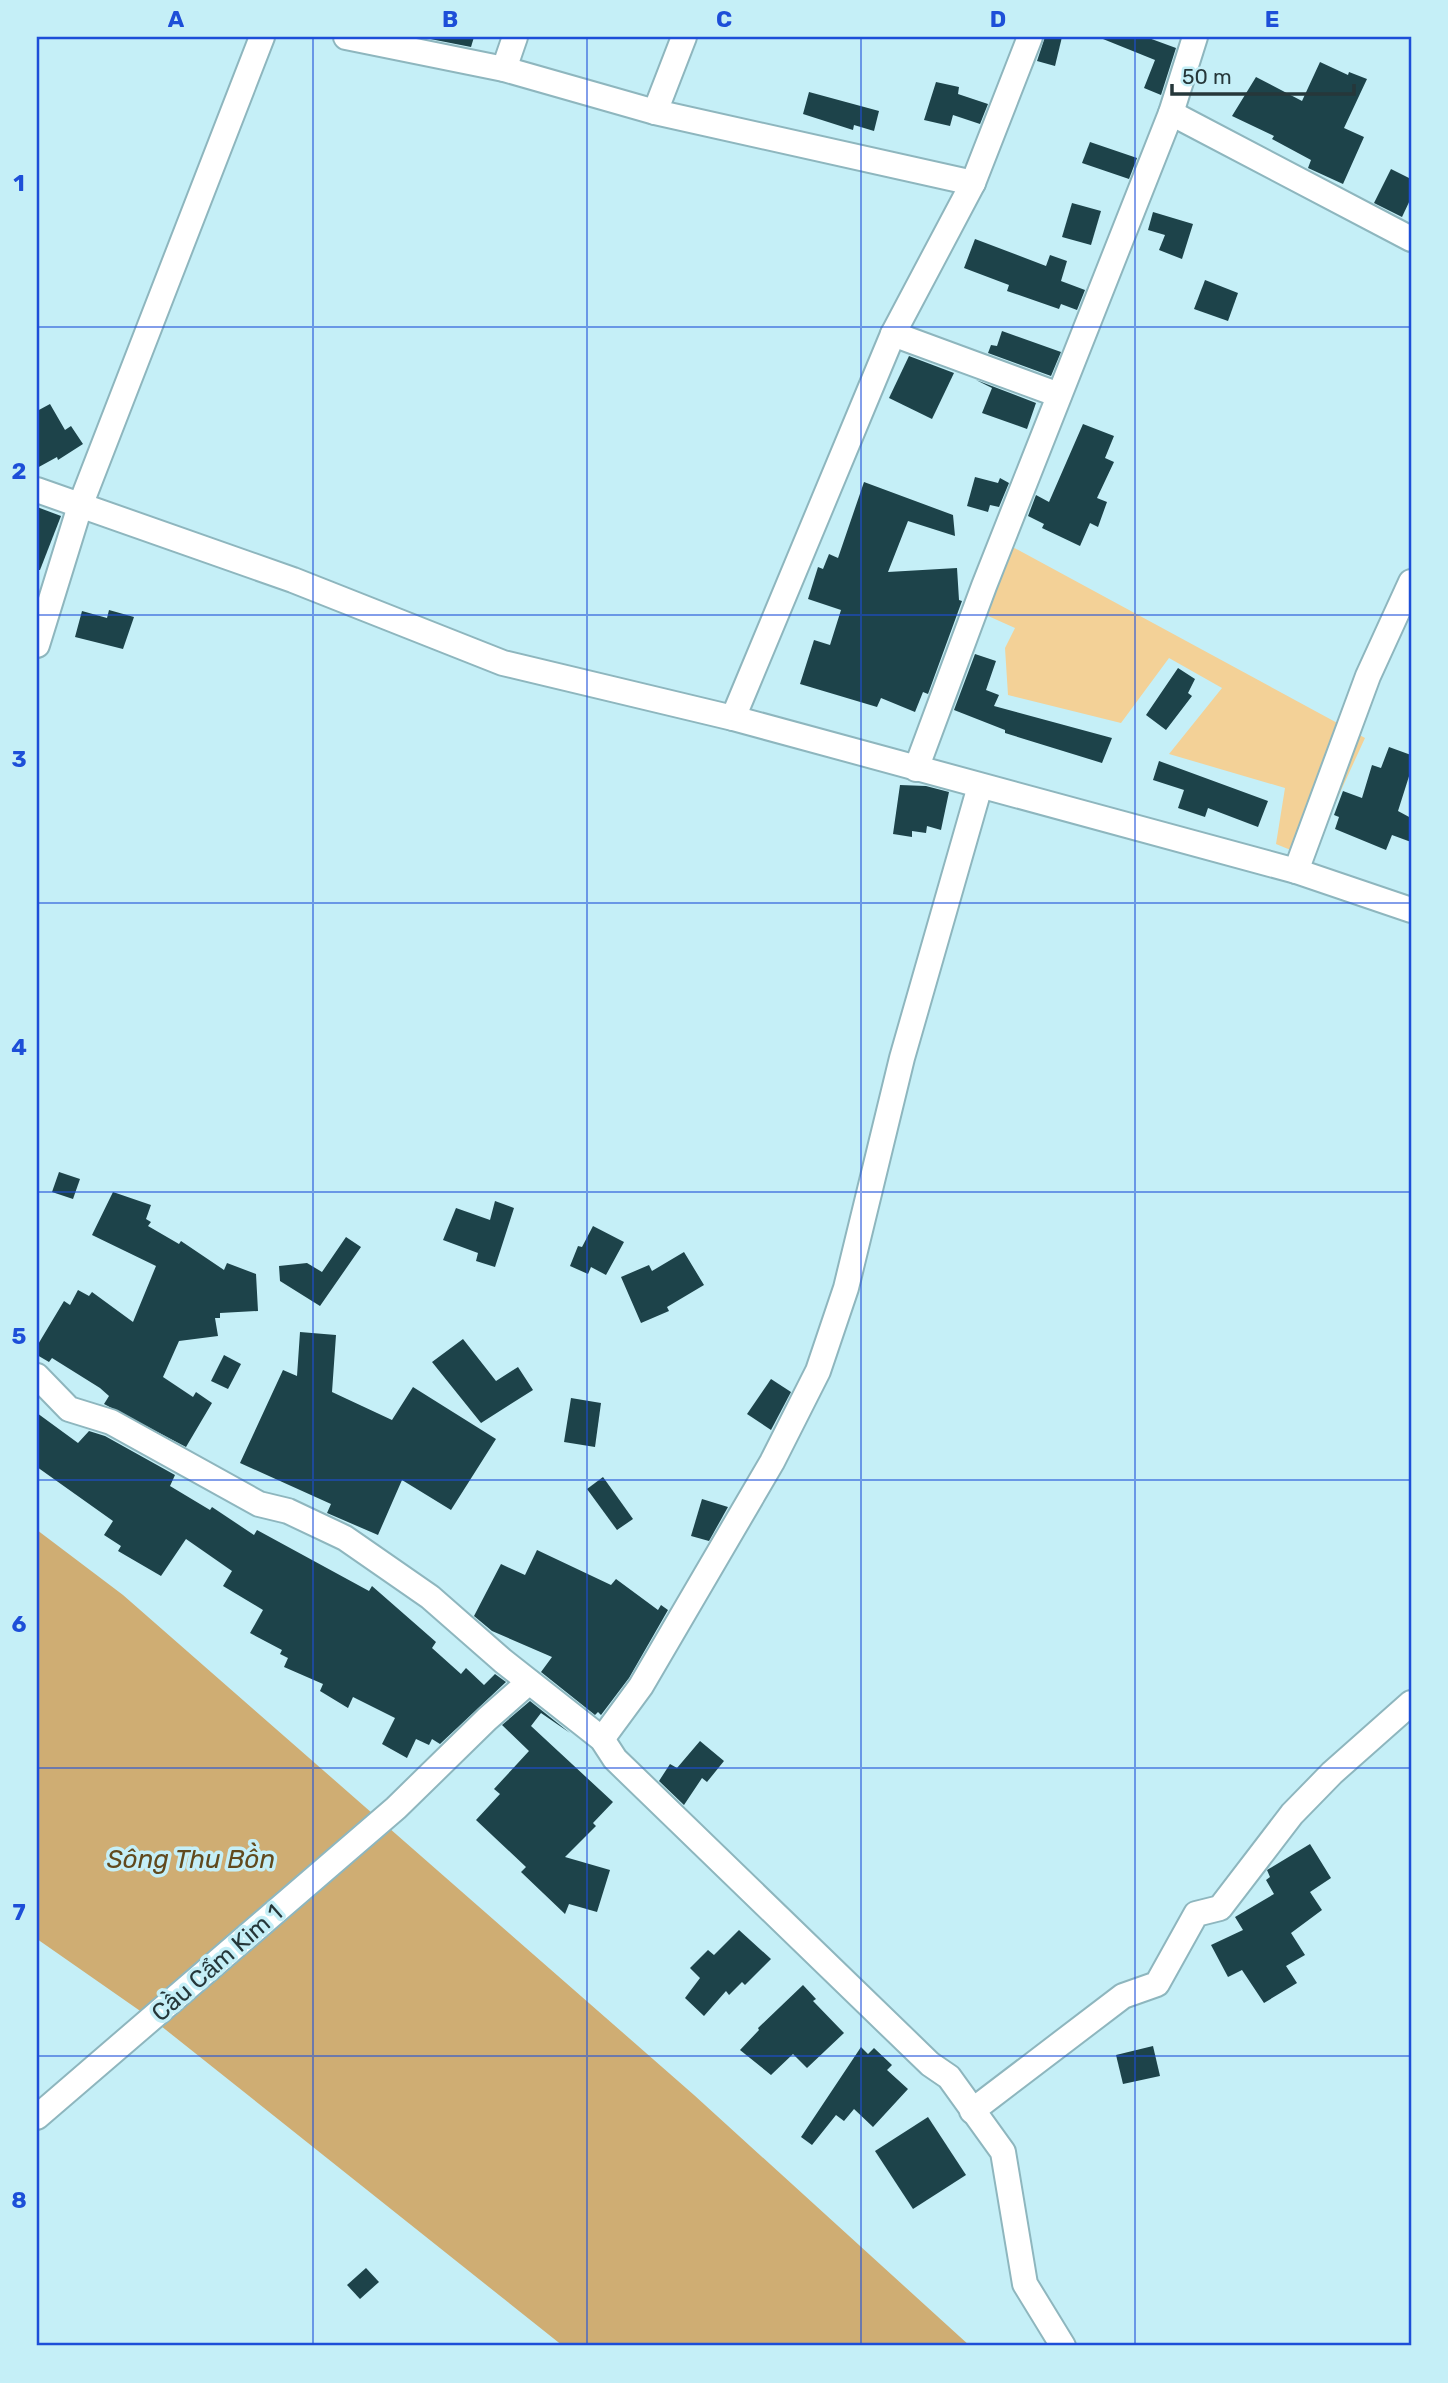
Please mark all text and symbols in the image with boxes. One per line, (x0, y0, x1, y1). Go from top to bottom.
text: A (168, 5, 185, 33)
text: B (442, 5, 458, 33)
text: C (716, 5, 732, 33)
text: D (990, 5, 1006, 33)
text: E (1265, 5, 1279, 33)
scale bar (1172, 52, 1354, 96)
text: 50 m (1182, 64, 1232, 89)
text: 1 (13, 169, 25, 197)
text: 2 (12, 457, 26, 485)
text: 3 (11, 745, 27, 773)
text: 4 (11, 1033, 27, 1061)
text: 5 (12, 1322, 27, 1350)
text: 6 (12, 1610, 27, 1638)
water label: Sông Thu Bồn (107, 1842, 275, 1875)
street label: Cầu Cẩm Kim 1 (145, 1897, 288, 2027)
text: 7 (12, 1898, 26, 1926)
text: 8 (11, 2186, 27, 2214)

